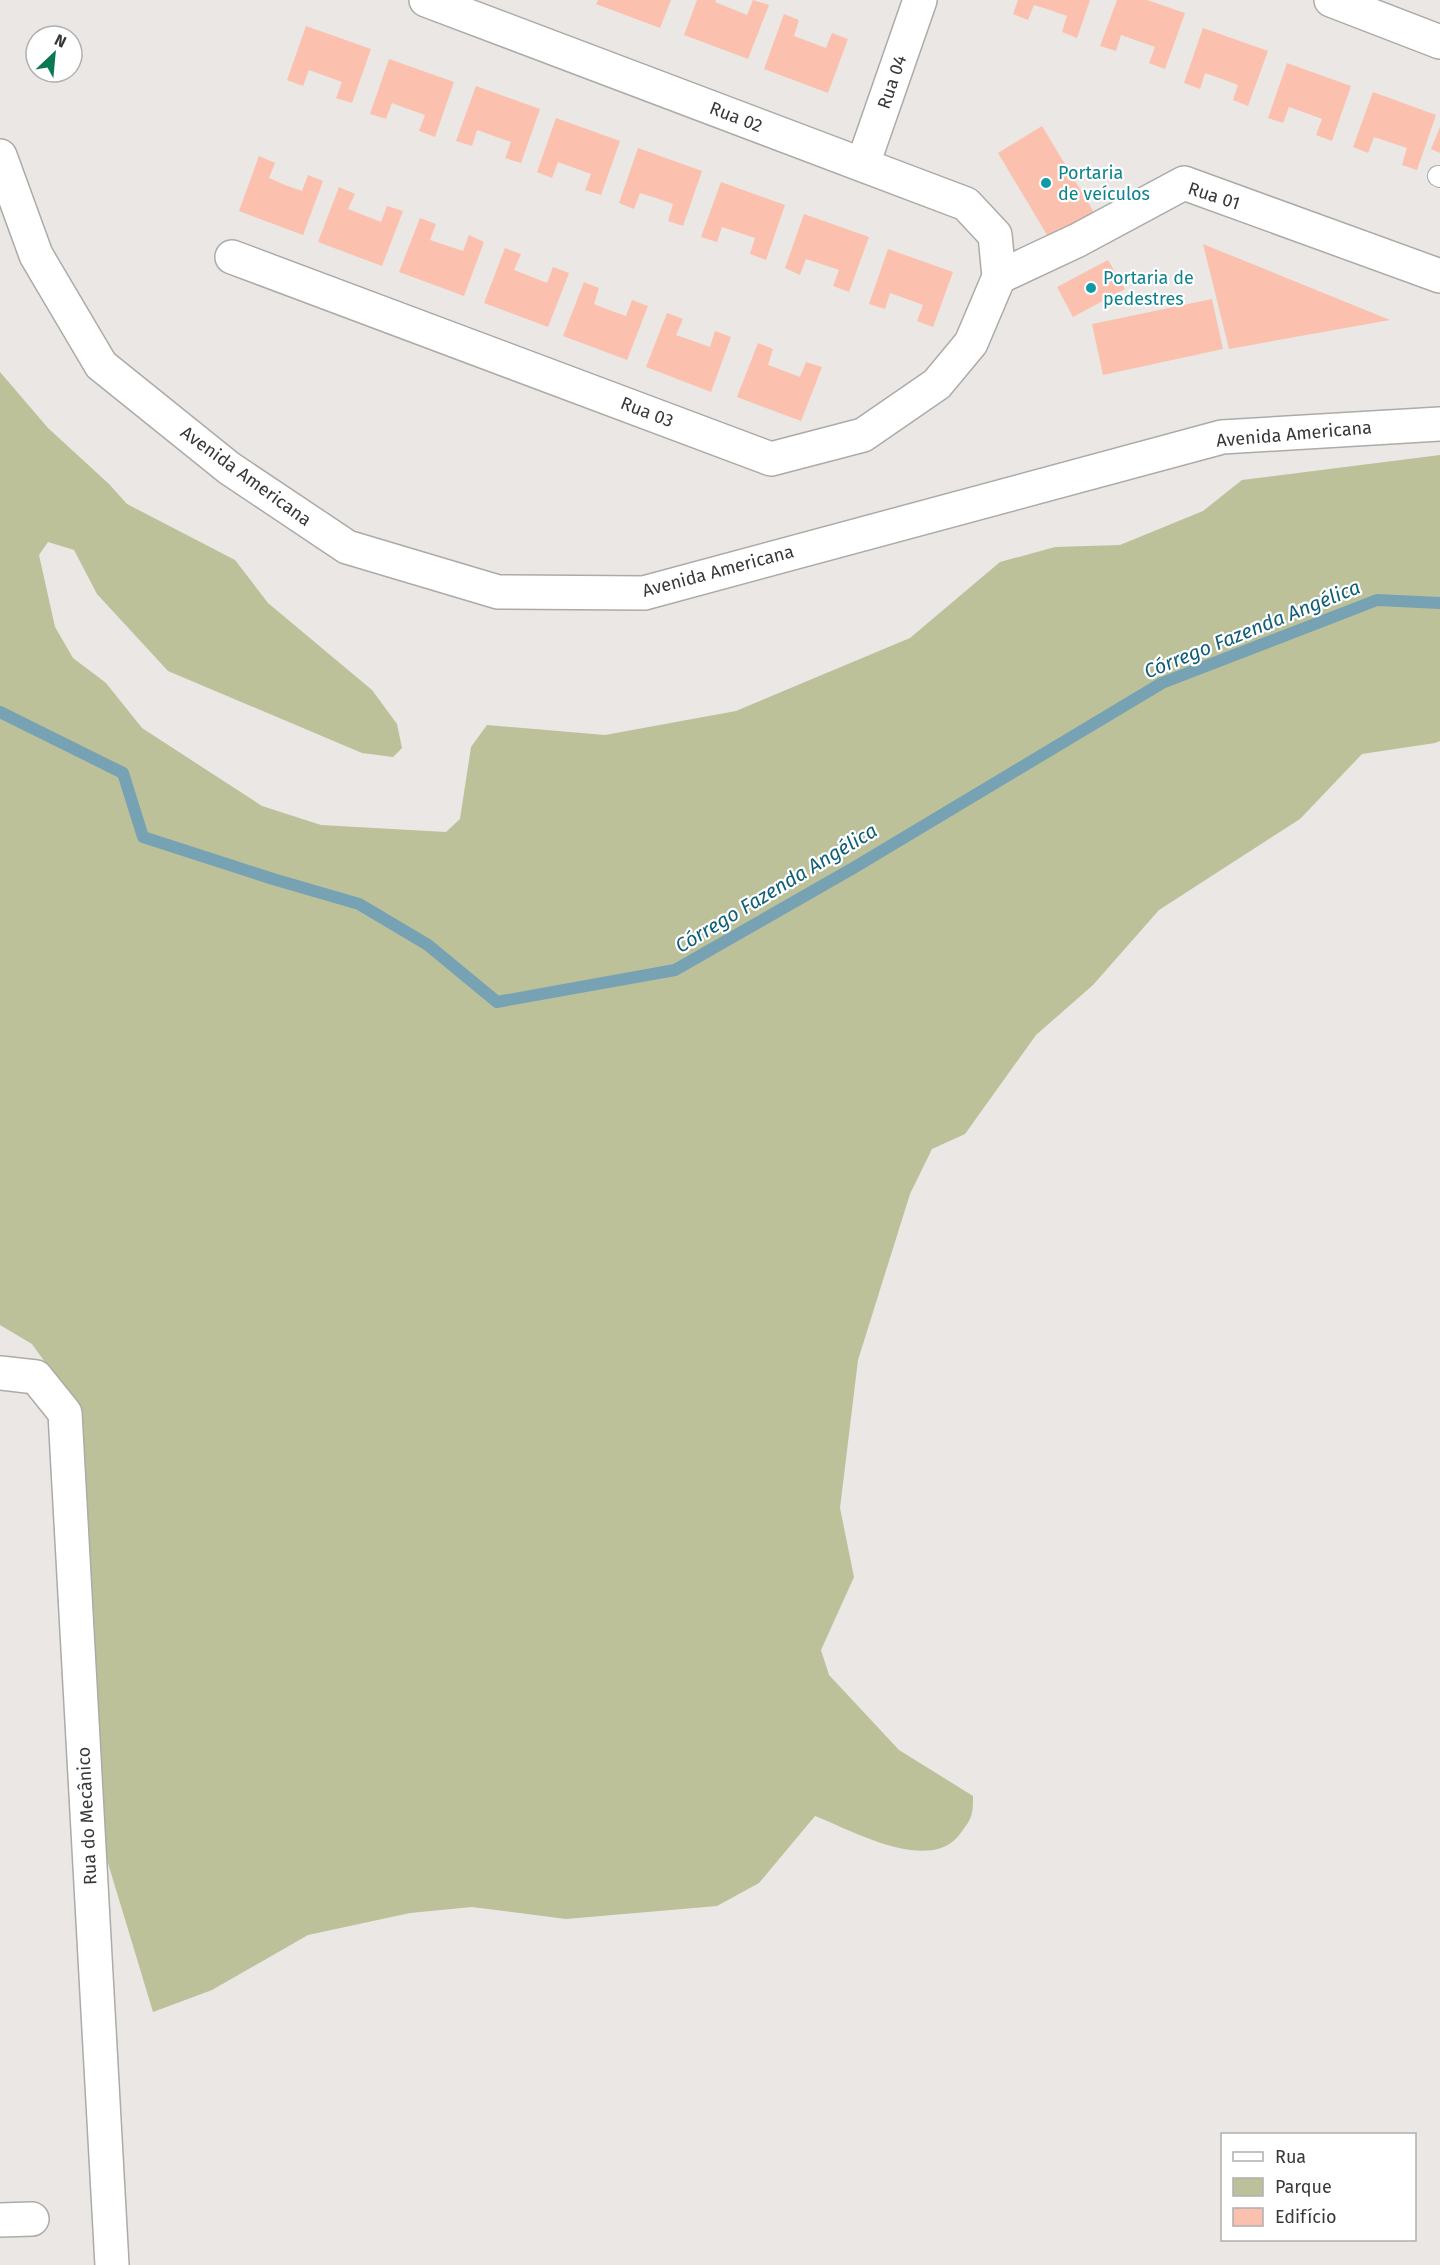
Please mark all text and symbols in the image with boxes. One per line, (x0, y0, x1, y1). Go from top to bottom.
north arrow (24, 24, 84, 84)
text: N (51, 30, 69, 52)
street label: Rua 04 (873, 52, 912, 112)
street label: Rua 02 (707, 97, 766, 137)
place label: Portaria de veículos (1058, 162, 1150, 205)
marker: Portaria de veículos (1039, 176, 1053, 190)
street label: Rua 01 (1185, 177, 1243, 215)
place label: Portaria de pedestres (1103, 267, 1194, 310)
marker: Portaria de pedestres (1084, 281, 1098, 295)
street label: Rua 03 (617, 392, 677, 432)
street label: Avenida Americana (1215, 416, 1373, 452)
street label: Avenida Americana (176, 421, 316, 531)
street label: Avenida Americana (640, 540, 796, 602)
water label: Córrego Fazenda Angélica (1140, 575, 1364, 683)
water label: Córrego Fazenda Angélica (671, 818, 881, 958)
street label: Rua do Mecânico (72, 1746, 102, 1886)
legend (1221, 2133, 1416, 2241)
text: Rua (1275, 2146, 1306, 2168)
text: Parque (1275, 2176, 1332, 2198)
text: Edifício (1275, 2206, 1337, 2228)

